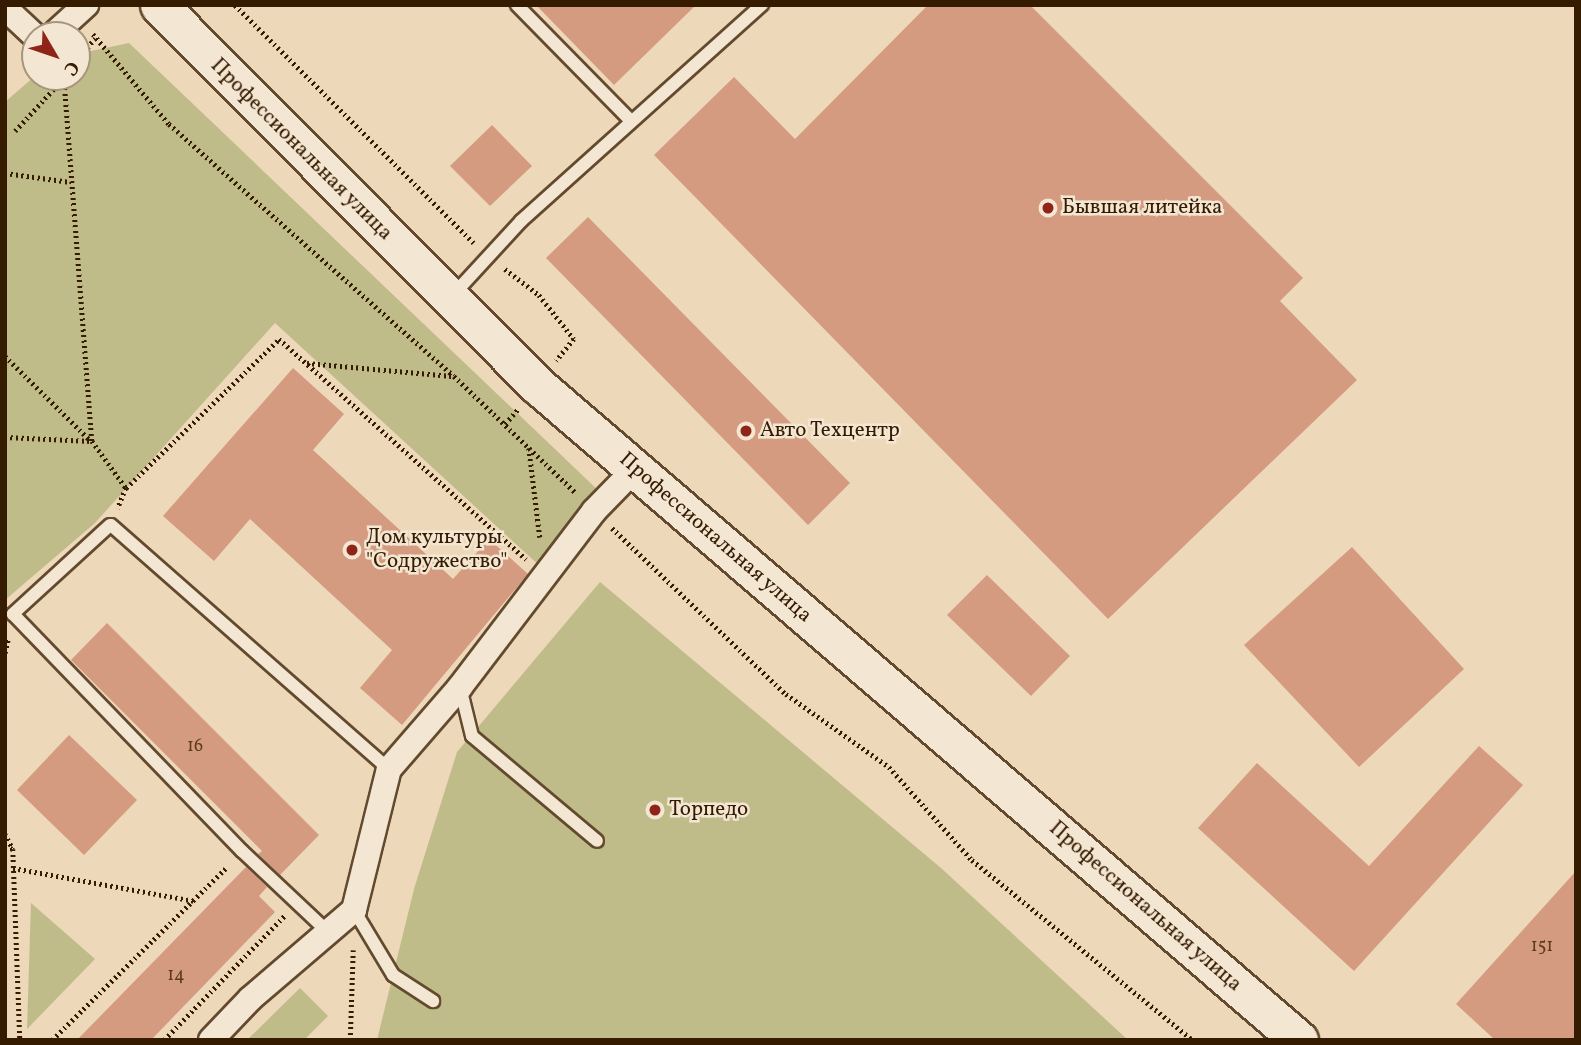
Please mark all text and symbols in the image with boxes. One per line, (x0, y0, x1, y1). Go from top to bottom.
north arrow (21, 21, 91, 91)
street label: Профессиональная улица (204, 53, 398, 247)
text: С (57, 55, 85, 81)
place label: Бывшая литейка (1062, 195, 1223, 221)
marker: Бывшая литейка (1040, 200, 1056, 216)
place label: Авто Техцентр (760, 418, 901, 444)
marker: Авто Техцентр (738, 423, 754, 439)
street label: Профессиональная улица (613, 447, 817, 629)
place label: Дом культуры "Содружество" (366, 525, 507, 575)
marker: Дом культуры "Содружество" (344, 542, 360, 558)
house number: 16 (187, 736, 203, 758)
place label: Торпедо (669, 797, 748, 823)
marker: Торпедо (647, 802, 663, 818)
street label: Профессиональная улица (1043, 816, 1247, 998)
house number: 151 (1531, 936, 1553, 958)
house number: 14 (167, 965, 185, 987)

